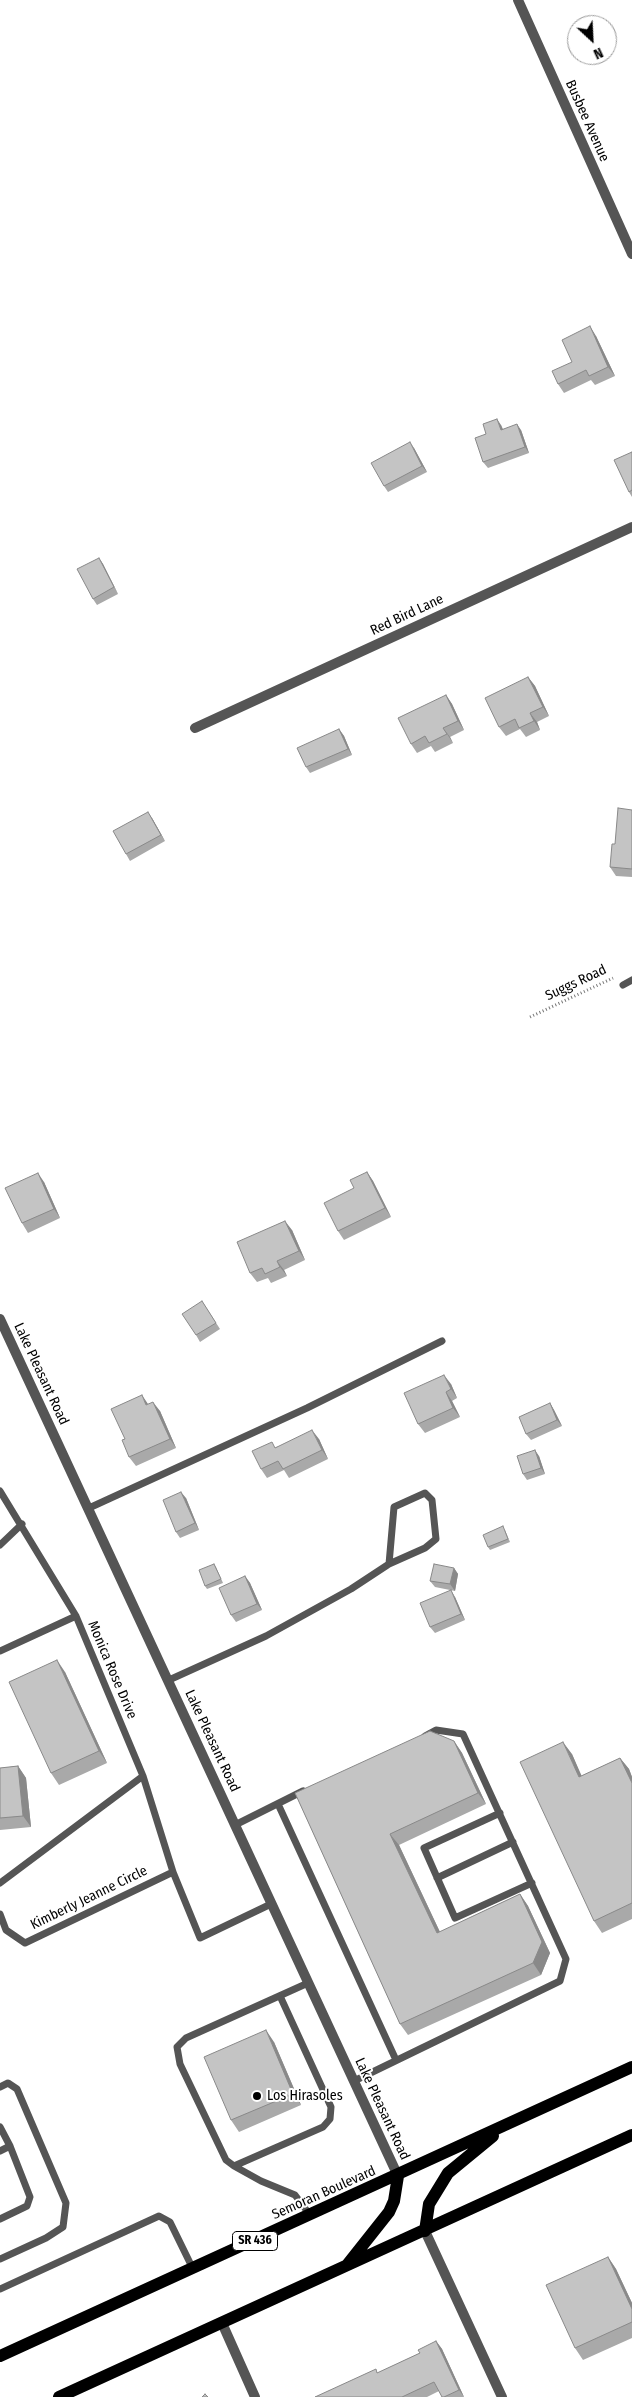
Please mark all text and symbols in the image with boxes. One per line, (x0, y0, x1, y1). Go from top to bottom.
north arrow (567, 15, 617, 65)
text: N (591, 44, 606, 63)
street label: Busbee Avenue (562, 78, 612, 164)
street label: Red Bird Lane (368, 591, 446, 639)
street label: Suggs Road (543, 962, 609, 1004)
street label: Lake Pleasant Road (10, 1320, 72, 1428)
street label: Monica Rose Drive (84, 1618, 140, 1722)
street label: Lake Pleasant Road (181, 1687, 243, 1795)
street label: Kimberly Jeanne Circle (28, 1862, 150, 1934)
street label: Lake Pleasant Road (351, 2055, 413, 2163)
place label: Los Hirasoles (267, 2088, 343, 2104)
marker: Los Hirasoles (251, 2090, 263, 2102)
street label: Semoran Boulevard (270, 2163, 378, 2223)
road number: SR 436 (232, 2232, 278, 2250)

